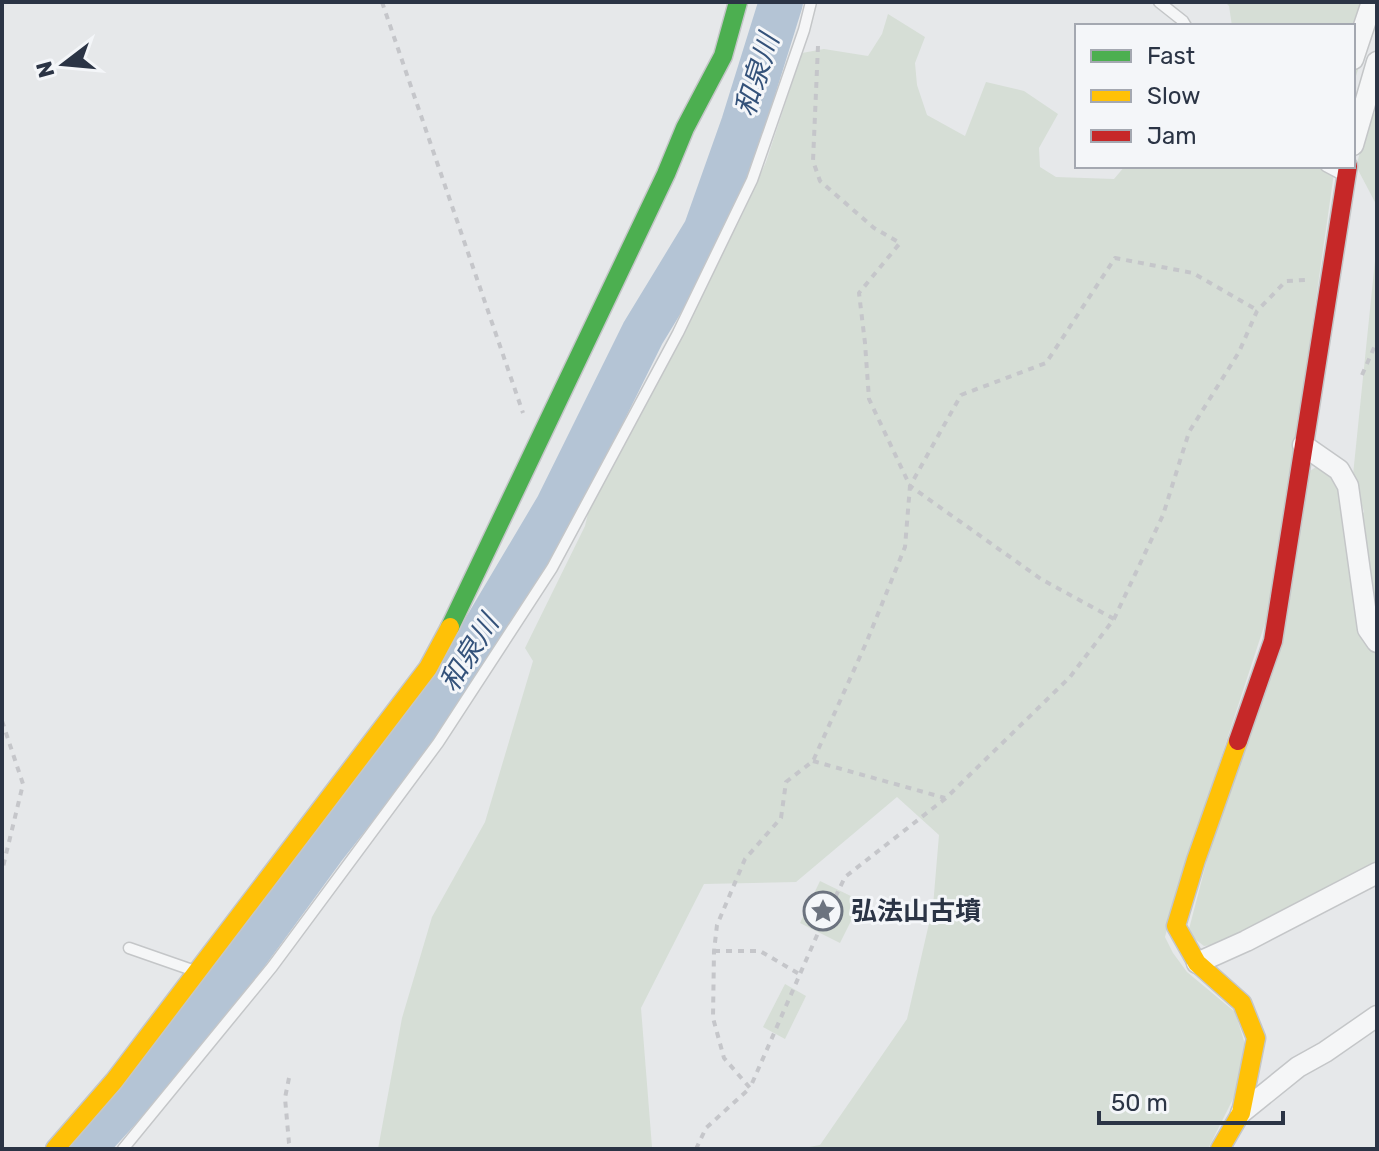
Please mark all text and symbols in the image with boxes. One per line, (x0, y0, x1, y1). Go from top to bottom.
north arrow (24, 24, 104, 104)
legend (1075, 24, 1355, 168)
water label: 和泉川 (728, 27, 787, 120)
text: Fast (1147, 42, 1195, 70)
text: N (30, 58, 60, 81)
text: Slow (1147, 82, 1200, 110)
text: Jam (1147, 122, 1197, 150)
water label: 和泉川 (433, 606, 507, 697)
place icon: 弘法山古墳 (802, 890, 844, 932)
place label: 弘法山古墳 (851, 896, 981, 927)
scale bar (1099, 1075, 1283, 1125)
text: 50 m (1111, 1089, 1168, 1117)

